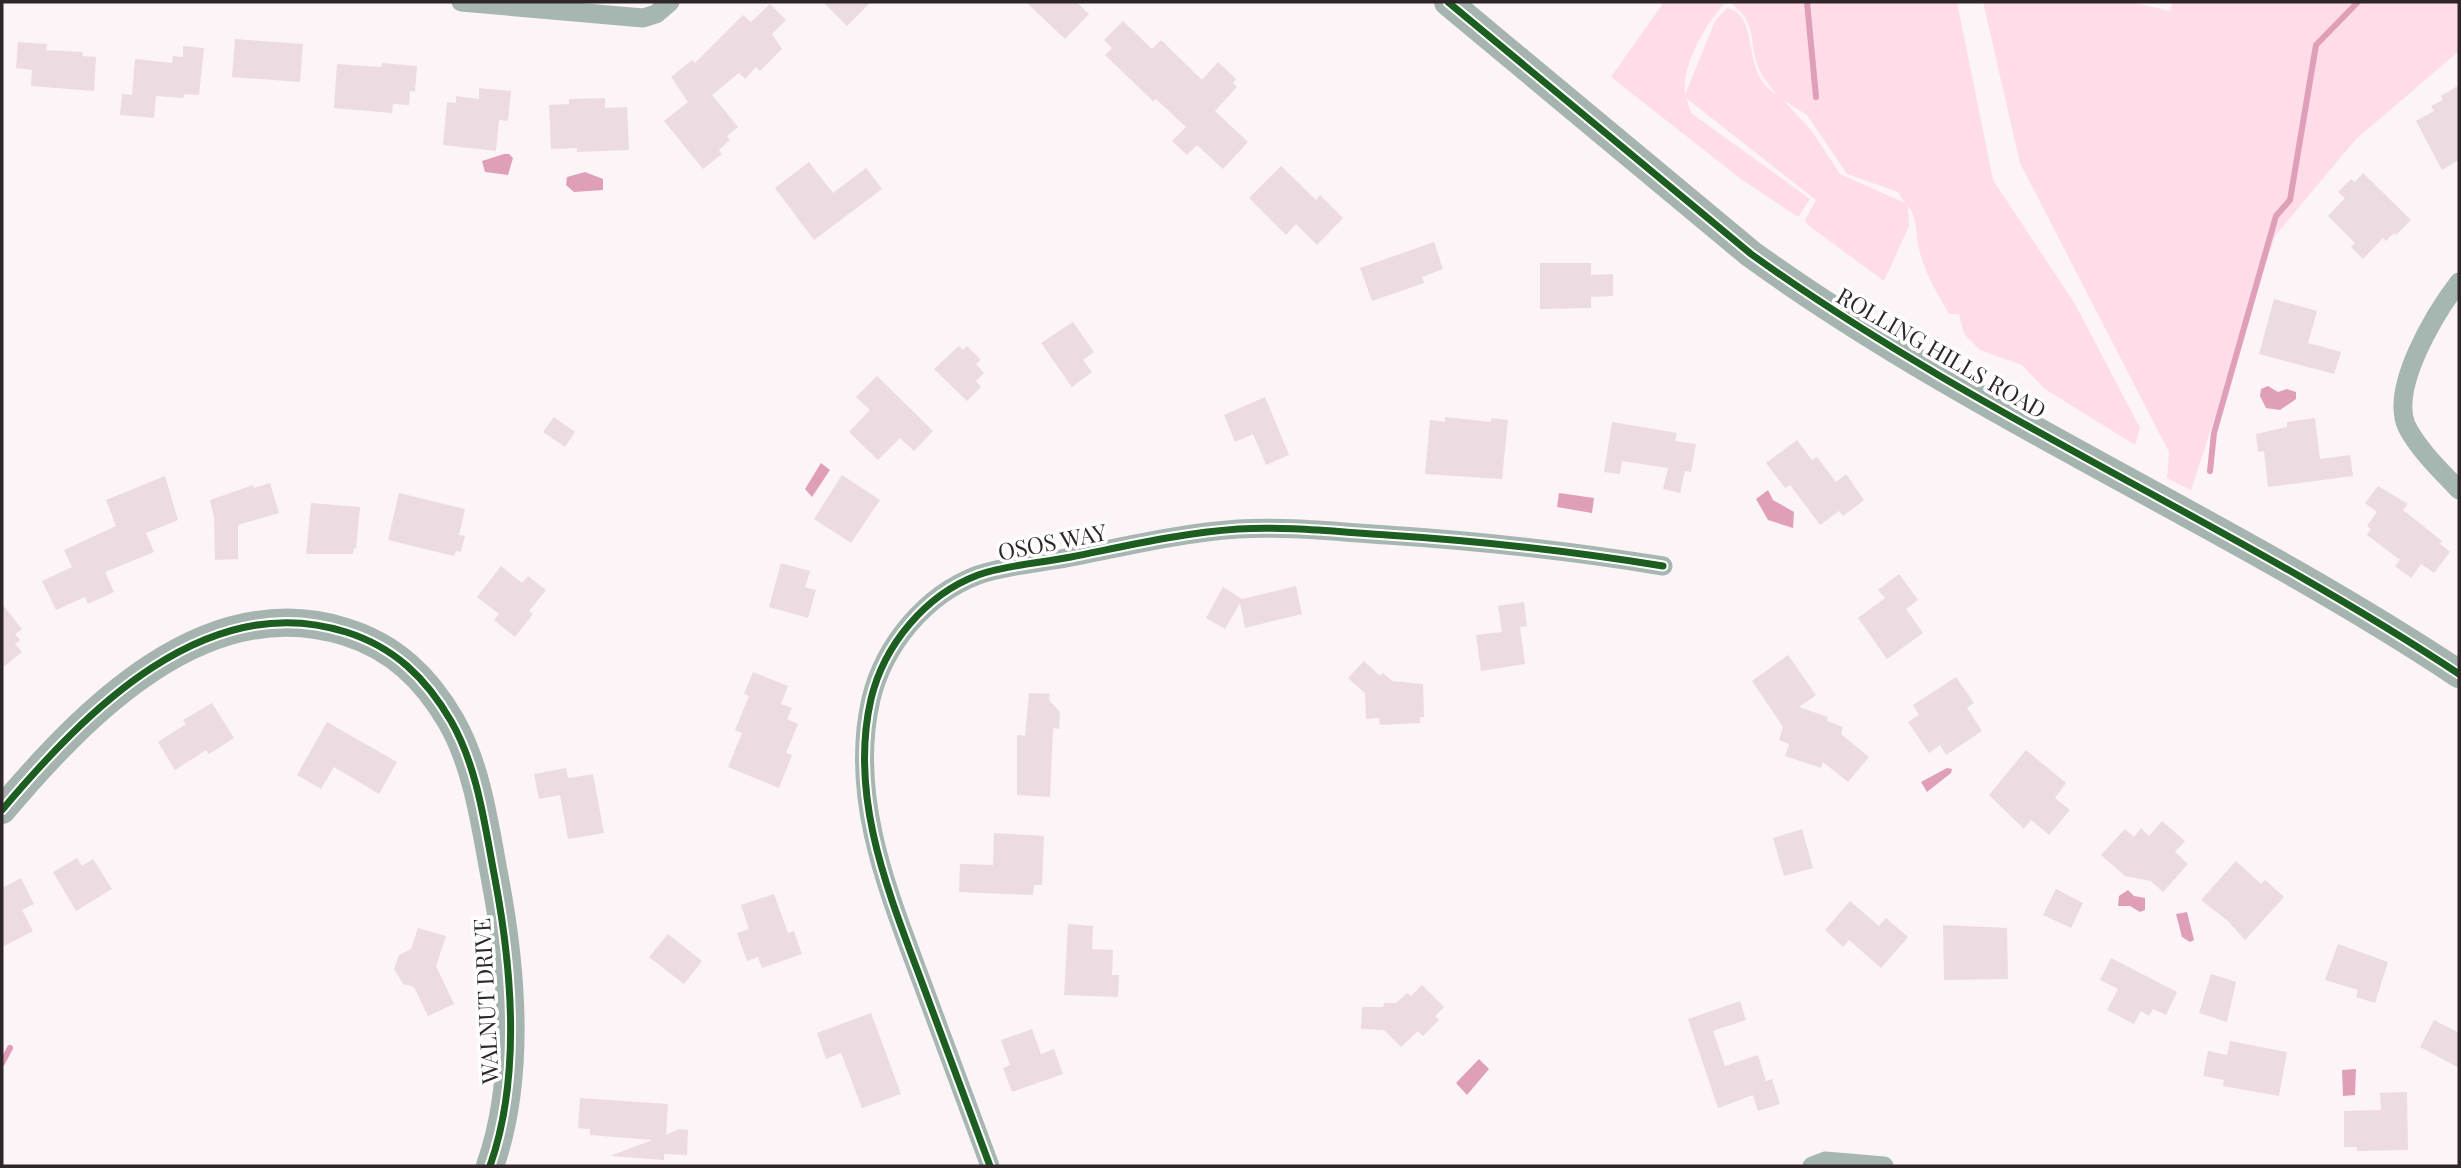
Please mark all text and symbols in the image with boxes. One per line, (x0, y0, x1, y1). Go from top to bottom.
street label: ROLLING HILLS ROAD (1832, 279, 2052, 425)
street label: OSOS WAY (995, 515, 1110, 567)
street label: WALNUT DRIVE (465, 917, 505, 1086)

